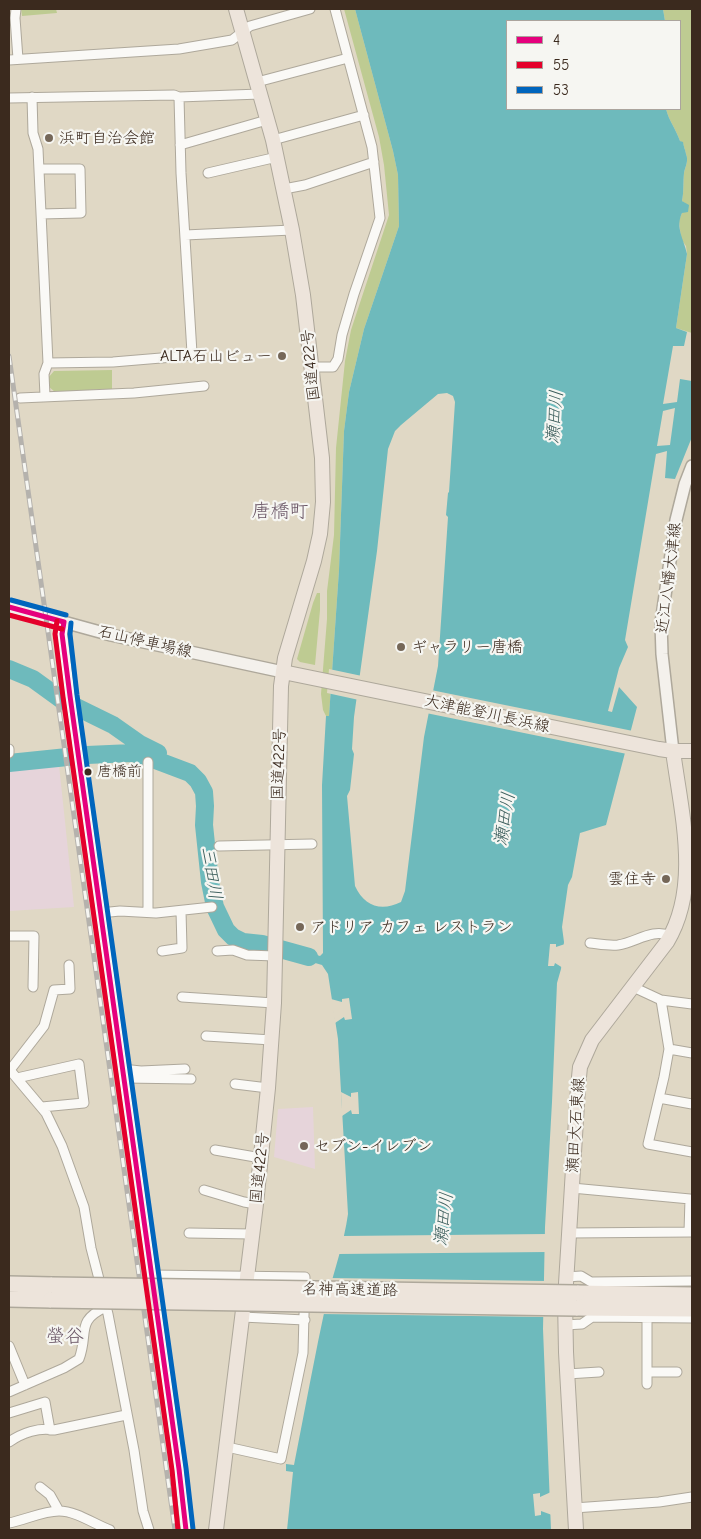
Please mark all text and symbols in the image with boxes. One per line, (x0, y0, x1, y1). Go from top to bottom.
legend (506, 20, 681, 110)
text: 4 (553, 31, 560, 49)
text: 55 (553, 56, 569, 74)
text: 53 (553, 81, 569, 99)
place label: 浜町自治会館 (59, 128, 155, 148)
marker: 浜町自治会館 (43, 132, 55, 144)
street label: 国道422号 (298, 328, 324, 402)
place label: ALTA石山ビュー (160, 346, 272, 366)
marker: ALTA石山ビュー (276, 350, 288, 362)
water label: 瀬田川 (542, 389, 568, 445)
district label: 唐橋町 (252, 501, 308, 523)
street label: 近江八幡大津線 (653, 521, 685, 635)
street label: 石山停車場線 (96, 622, 194, 662)
place label: ギャラリー唐橋 (411, 637, 523, 657)
marker: ギャラリー唐橋 (395, 641, 407, 653)
street label: 大津能登川長浜線 (422, 691, 552, 737)
street label: 国道422号 (268, 727, 290, 801)
place label: 唐橋前 (97, 763, 142, 781)
marker: 唐橋前 (83, 767, 93, 777)
water label: 瀬田川 (490, 791, 520, 847)
water label: 三田川 (196, 845, 226, 901)
place label: 雲住寺 (608, 869, 656, 889)
marker: 雲住寺 (660, 873, 672, 885)
place label: アドリア カフェ レストラン (310, 917, 513, 937)
marker: アドリア カフェ レストラン (294, 921, 306, 933)
street label: 瀬田大石東線 (563, 1076, 589, 1174)
street label: 国道422号 (247, 1131, 273, 1205)
place label: セブン-イレブン (314, 1136, 432, 1156)
marker: セブン-イレブン (298, 1140, 310, 1152)
water label: 瀬田川 (430, 1191, 458, 1247)
street label: 名神高速道路 (302, 1280, 398, 1300)
district label: 螢谷 (46, 1326, 84, 1348)

